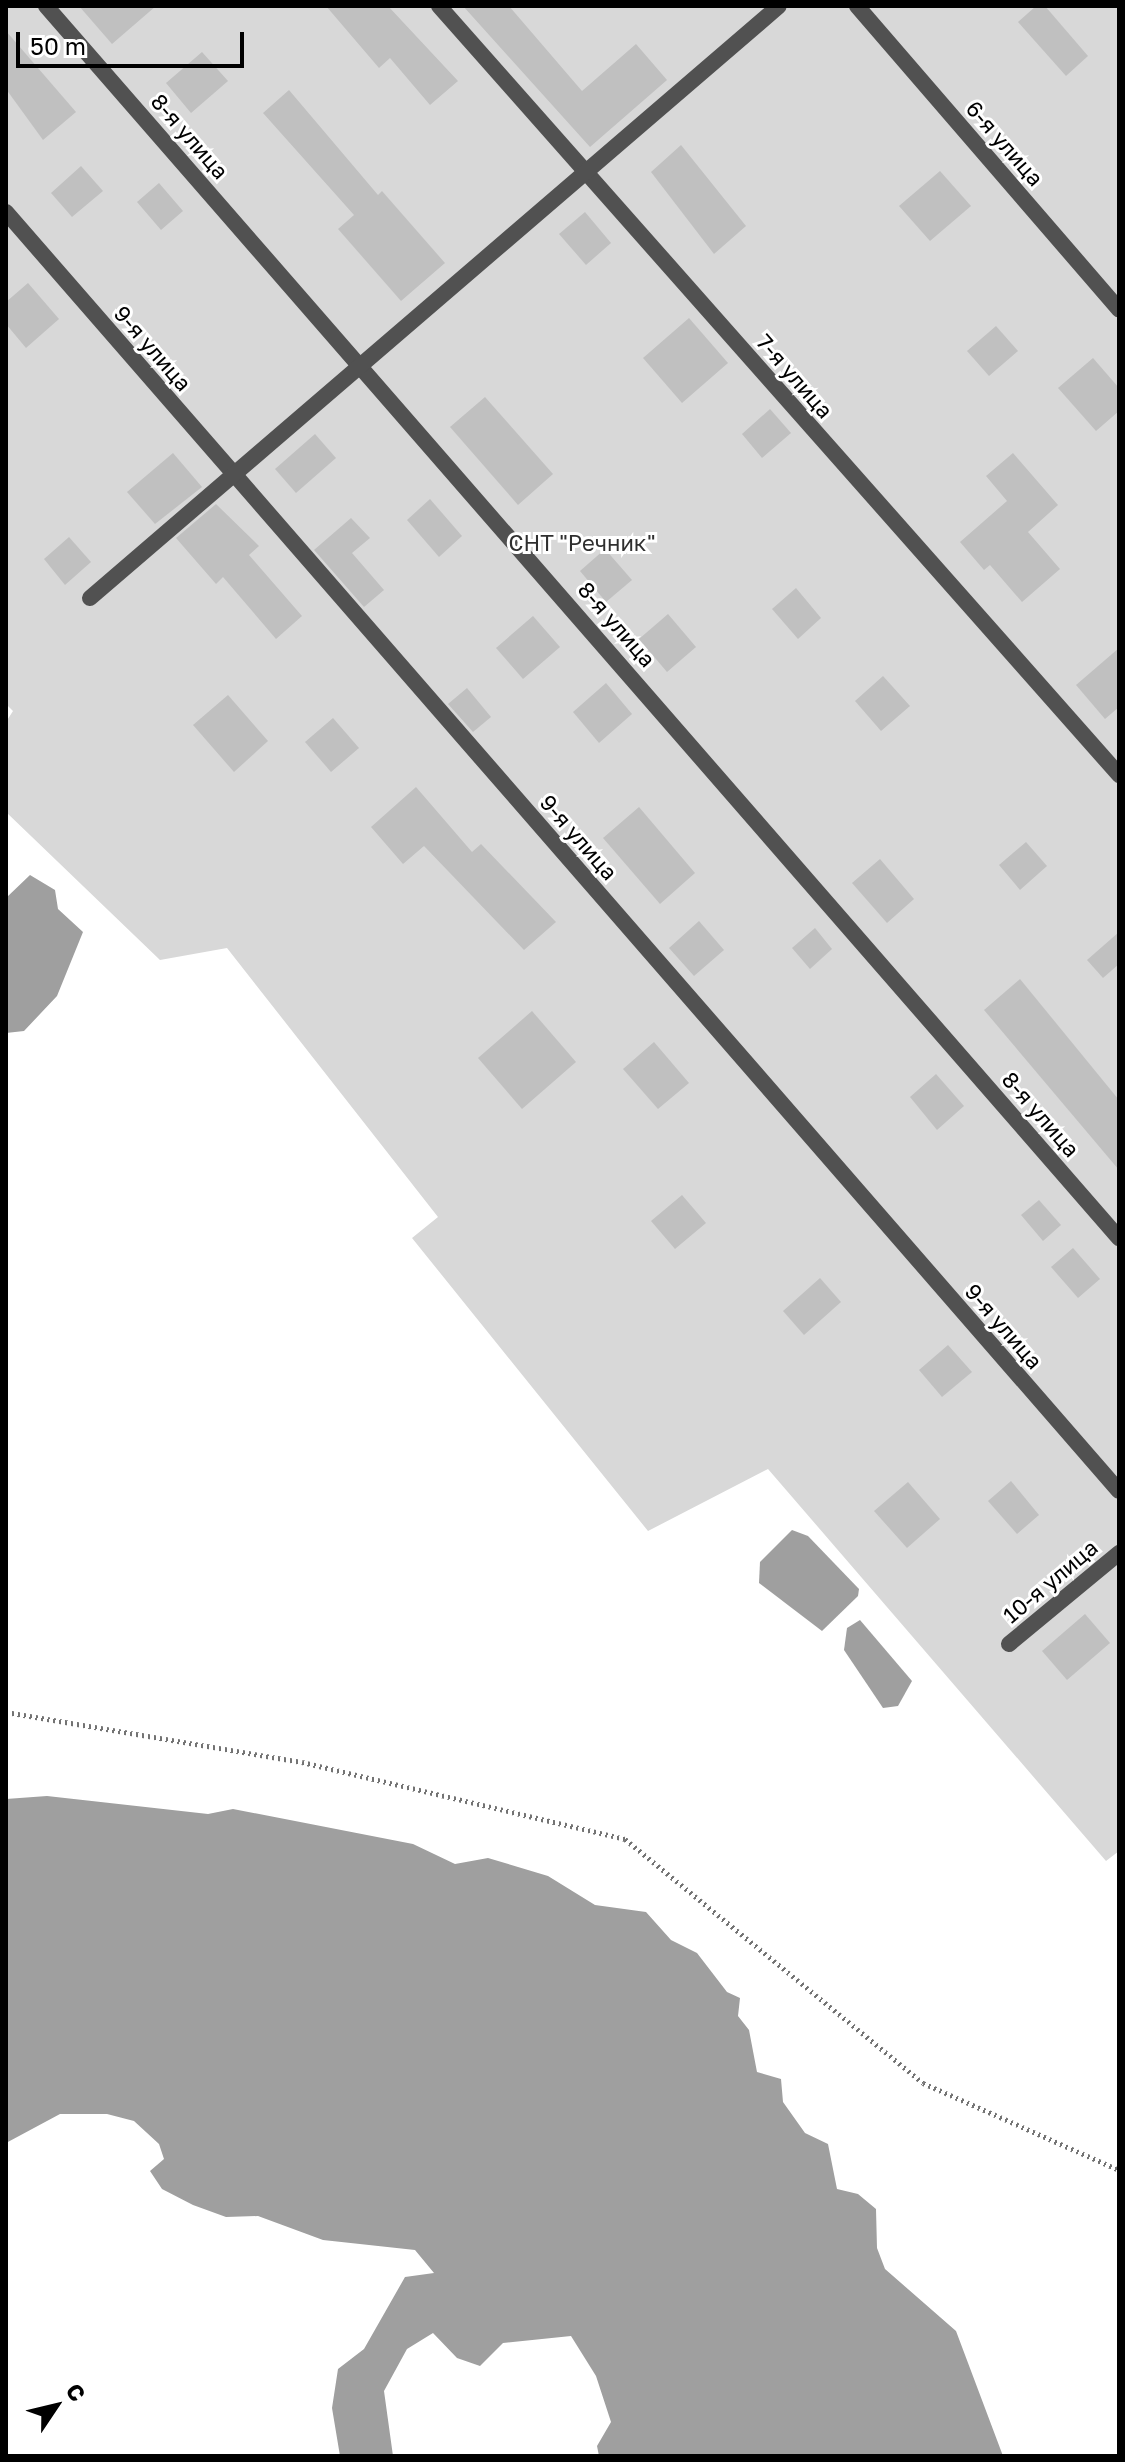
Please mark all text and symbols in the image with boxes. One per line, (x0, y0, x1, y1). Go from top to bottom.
scale bar (20, 16, 248, 66)
text: 50 m (30, 31, 86, 60)
street label: 8-я улица (146, 88, 234, 184)
street label: 6-я улица (961, 95, 1049, 191)
street label: 9-я улица (109, 300, 197, 396)
street label: 7-я улица (751, 329, 839, 423)
park label: СНТ "Речник" (508, 530, 656, 556)
street label: 8-я улица (573, 576, 661, 672)
street label: 9-я улица (535, 789, 623, 885)
street label: 8-я улица (997, 1066, 1085, 1162)
street label: 9-я улица (960, 1278, 1048, 1374)
street label: 10-я улица (997, 1534, 1103, 1628)
north arrow (16, 2366, 96, 2446)
text: С (61, 2378, 92, 2406)

